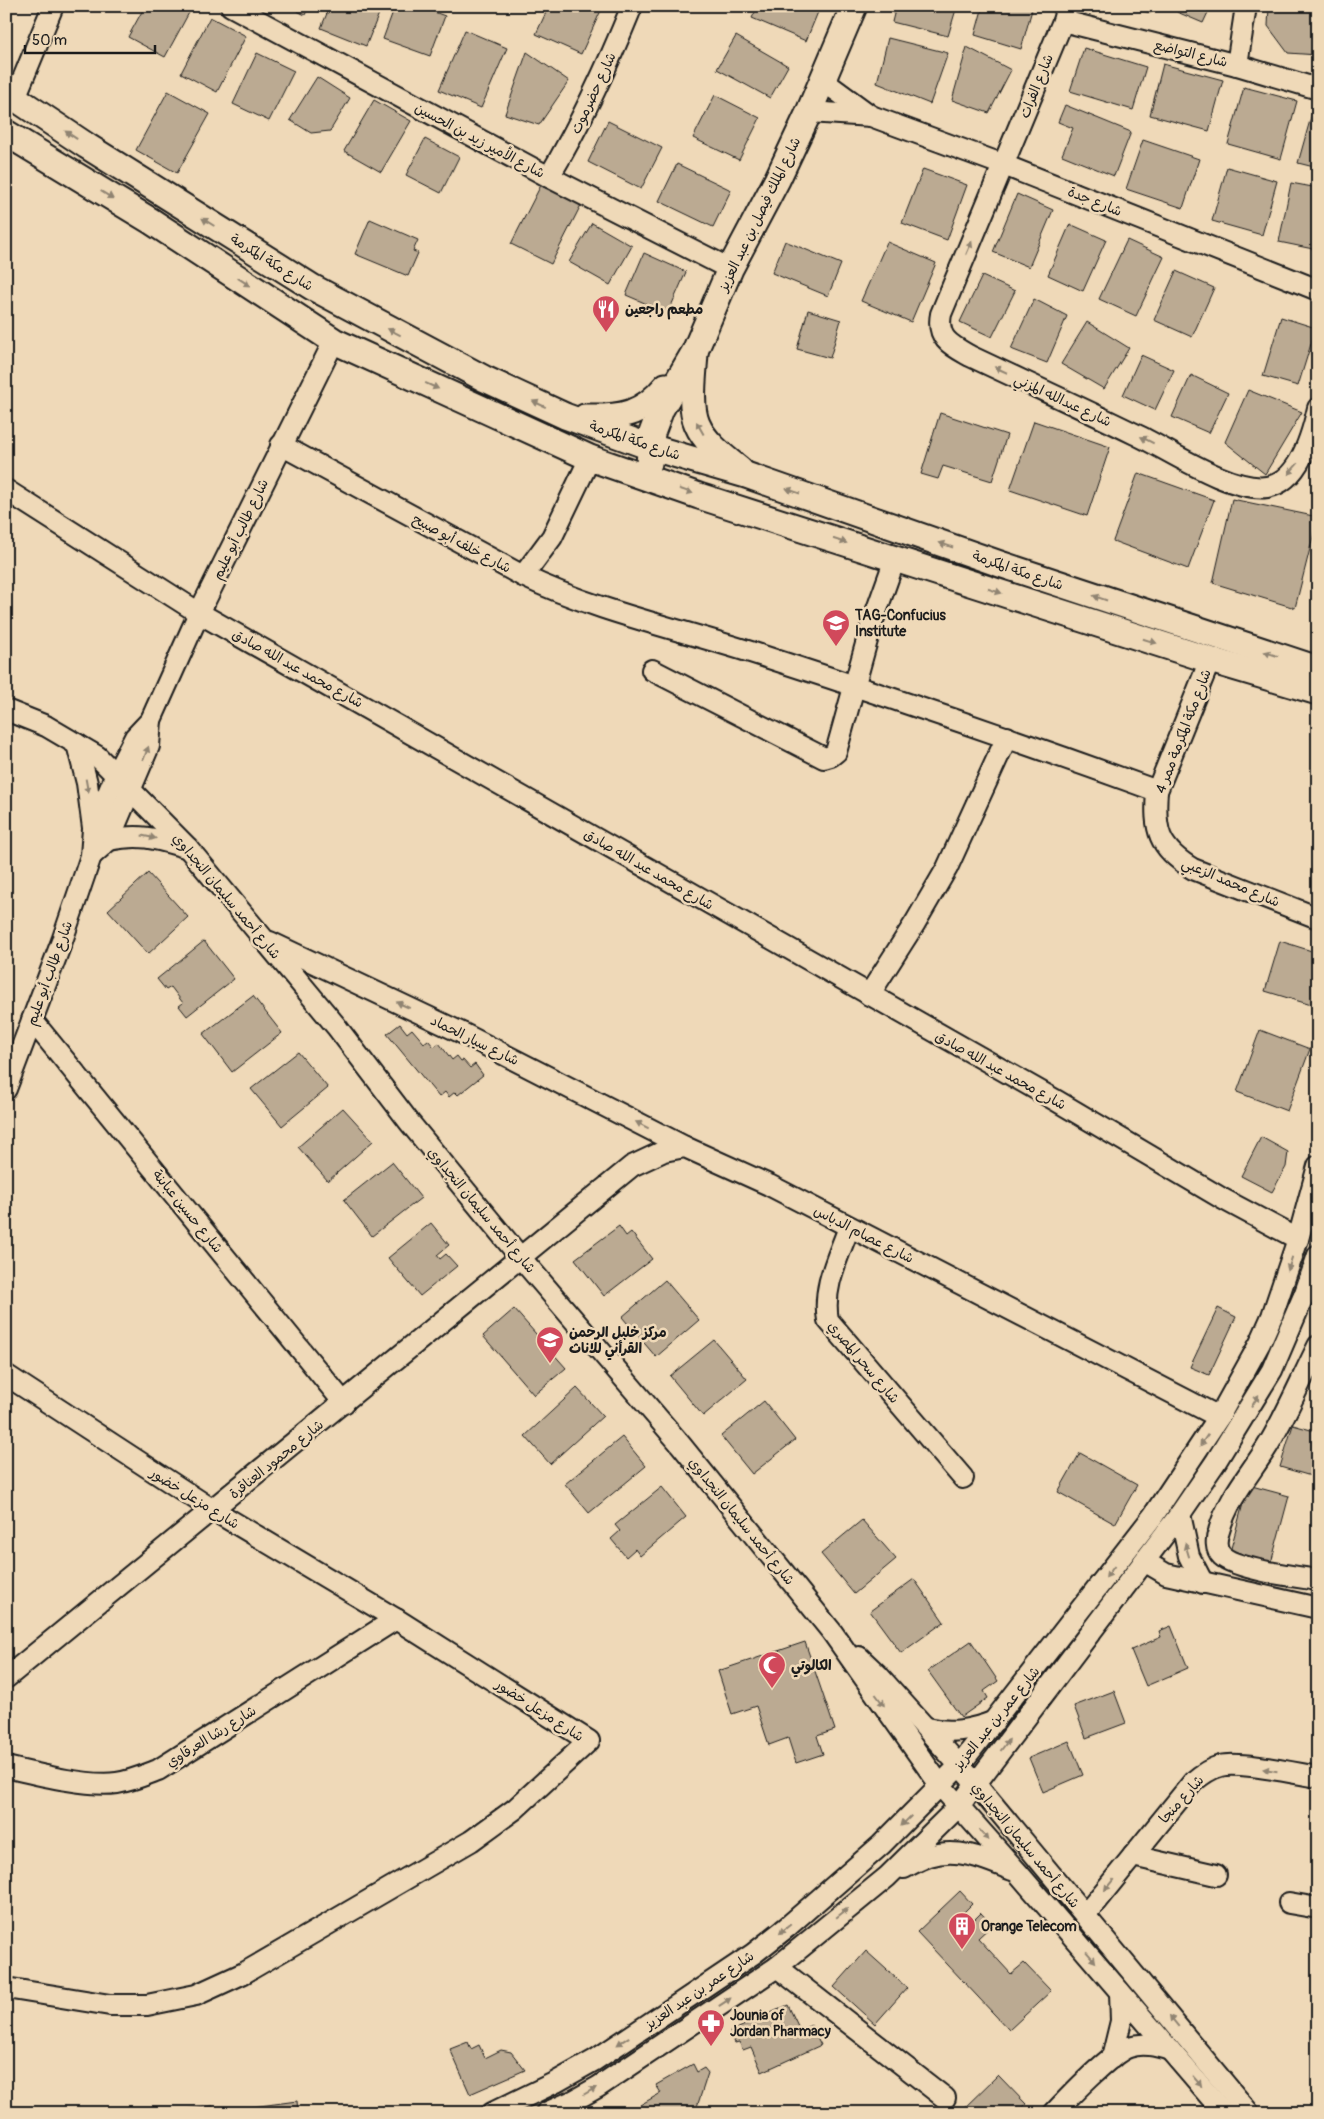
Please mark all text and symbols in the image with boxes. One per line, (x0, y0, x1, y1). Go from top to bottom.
scale bar (25, 22, 155, 54)
text: 50 m (32, 31, 67, 50)
street label: شارع التواضع (1152, 36, 1229, 73)
street label: شارع حضرموت (567, 50, 621, 137)
street label: شارع الفرات (1016, 52, 1058, 121)
street label: شارع الأمير زيد بن الحسين (411, 98, 548, 183)
one-way arrow (65, 131, 78, 140)
street label: شارع الملك فيصل بن عبد العزيز (714, 134, 805, 296)
street label: شارع جدة (1065, 183, 1124, 221)
one-way arrow (101, 190, 114, 199)
one-way arrow (202, 218, 215, 227)
street label: شارع مكة المكرمة (227, 230, 316, 296)
one-way arrow (965, 241, 973, 255)
one-way arrow (238, 278, 251, 287)
restaurant icon: مطعم راجعين (591, 294, 621, 333)
place label: مطعم راجعين (625, 301, 703, 320)
one-way arrow (386, 328, 401, 336)
one-way arrow (993, 366, 1008, 375)
street label: شارع عبدالله المزني (1010, 371, 1114, 434)
one-way arrow (425, 382, 439, 390)
one-way arrow (532, 400, 546, 408)
street label: شارع مكة المكرمة (587, 417, 682, 465)
one-way arrow (696, 420, 704, 435)
one-way arrow (1140, 436, 1155, 444)
one-way arrow (1287, 462, 1299, 474)
street label: شارع طالب أبو عليم (209, 476, 274, 583)
one-way arrow (785, 487, 800, 495)
one-way arrow (678, 488, 693, 496)
street label: شارع خلف أبو صبيح (409, 510, 514, 577)
one-way arrow (833, 538, 848, 546)
one-way arrow (939, 541, 954, 548)
street label: شارع مكة المكرمة (970, 547, 1065, 595)
one-way arrow (988, 587, 1003, 595)
one-way arrow (1092, 594, 1107, 602)
place label: TAG-Confucius Institute (854, 607, 946, 640)
school or university icon: TAG-Confucius Institute (821, 608, 851, 647)
street label: شارع محمد عبد الله صادق (229, 625, 366, 712)
one-way arrow (1142, 638, 1157, 645)
one-way arrow (1264, 650, 1279, 657)
street label: شارع مكة المكرمة ممر 4 (1152, 667, 1216, 796)
one-way arrow (142, 745, 150, 760)
one-way arrow (83, 779, 91, 795)
street label: شارع محمد عبد الله صادق (580, 825, 717, 914)
street label: شارع أحمد سليمان النجداوي (167, 830, 284, 964)
one-way arrow (142, 834, 158, 842)
street label: شارع محمد الزعبي (1178, 854, 1282, 914)
street label: شارع طالب أبو عليم (23, 919, 78, 1028)
one-way arrow (395, 1001, 410, 1009)
street label: شارع سيار الحماد (427, 1012, 522, 1070)
street label: شارع محمد عبد الله صادق (932, 1027, 1069, 1114)
one-way arrow (634, 1121, 649, 1129)
street label: شارع أحمد سليمان النجداوي (422, 1144, 539, 1278)
street label: شارع حسين عبابنة (148, 1166, 226, 1257)
street label: شارع عصام الدباس (810, 1202, 917, 1269)
one-way arrow (1286, 1256, 1294, 1271)
street label: شارع سحر المصري (823, 1318, 903, 1408)
place label: مركز خليل الرحمن القرأني للاناث (569, 1324, 667, 1361)
school or university icon: مركز خليل الرحمن القرأني للاناث (535, 1325, 565, 1364)
one-way arrow (1250, 1395, 1259, 1408)
street label: شارع محمود العناقرة (226, 1416, 327, 1503)
one-way arrow (1199, 1433, 1209, 1447)
street label: شارع أحمد سليمان النجداوي (683, 1454, 798, 1590)
street label: شارع مزعل خضور (146, 1464, 242, 1533)
one-way arrow (1183, 1542, 1191, 1557)
one-way arrow (1104, 1566, 1115, 1579)
mosque icon: الكالوتي (757, 1650, 787, 1689)
place label: الكالوتي (791, 1657, 832, 1678)
street label: شارع عمر بن عبد العزيز (949, 1663, 1044, 1775)
street label: شارع مزعل خضور (491, 1675, 587, 1746)
one-way arrow (875, 1693, 885, 1707)
street label: شارع رشا العرقاوي (163, 1702, 260, 1773)
one-way arrow (1000, 1739, 1011, 1752)
one-way arrow (1261, 1765, 1277, 1773)
street label: شارع منجا (1155, 1772, 1208, 1828)
street label: شارع أحمد سليمان النجداوي (966, 1779, 1083, 1913)
one-way arrow (900, 1814, 912, 1826)
one-way arrow (978, 1828, 990, 1840)
one-way arrow (1104, 1879, 1115, 1892)
one-way arrow (835, 1908, 848, 1919)
building icon: Orange Telecom (947, 1911, 977, 1950)
place label: Orange Telecom (981, 1918, 1077, 1935)
one-way arrow (779, 1923, 792, 1934)
street label: شارع عمر بن عبد العزيز (641, 1948, 758, 2035)
one-way arrow (1085, 1951, 1096, 1964)
one-way arrow (719, 1997, 732, 2006)
place label: Jounia of Jordan Pharmacy (730, 2007, 831, 2040)
pharmacy icon: Jounia of Jordan Pharmacy (696, 2008, 726, 2047)
one-way arrow (1168, 2015, 1179, 2028)
one-way arrow (616, 2036, 629, 2046)
one-way arrow (1191, 2074, 1202, 2087)
one-way arrow (583, 2087, 596, 2096)

